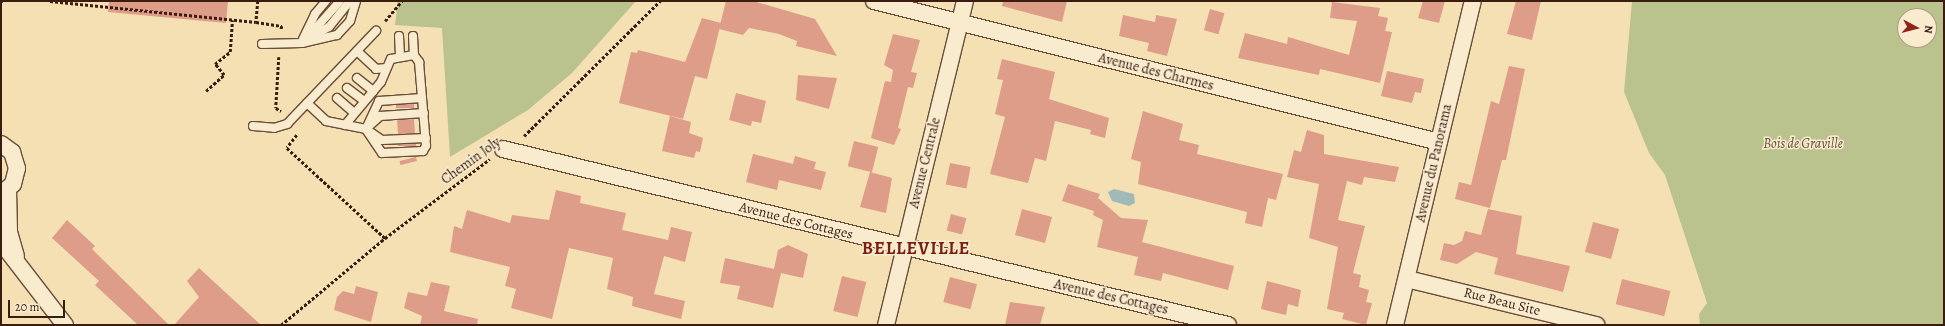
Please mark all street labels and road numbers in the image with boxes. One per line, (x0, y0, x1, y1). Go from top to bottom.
street label: Avenue des Charmes (1097, 50, 1215, 94)
street label: Avenue du Panorama (1412, 102, 1456, 224)
street label: Avenue Centrale (906, 116, 944, 210)
street label: Chemin Joly (438, 134, 504, 188)
street label: Avenue des Cottages (737, 199, 855, 243)
street label: Avenue des Cottages (1052, 276, 1170, 318)
street label: Rue Beau Site (1462, 284, 1542, 320)

